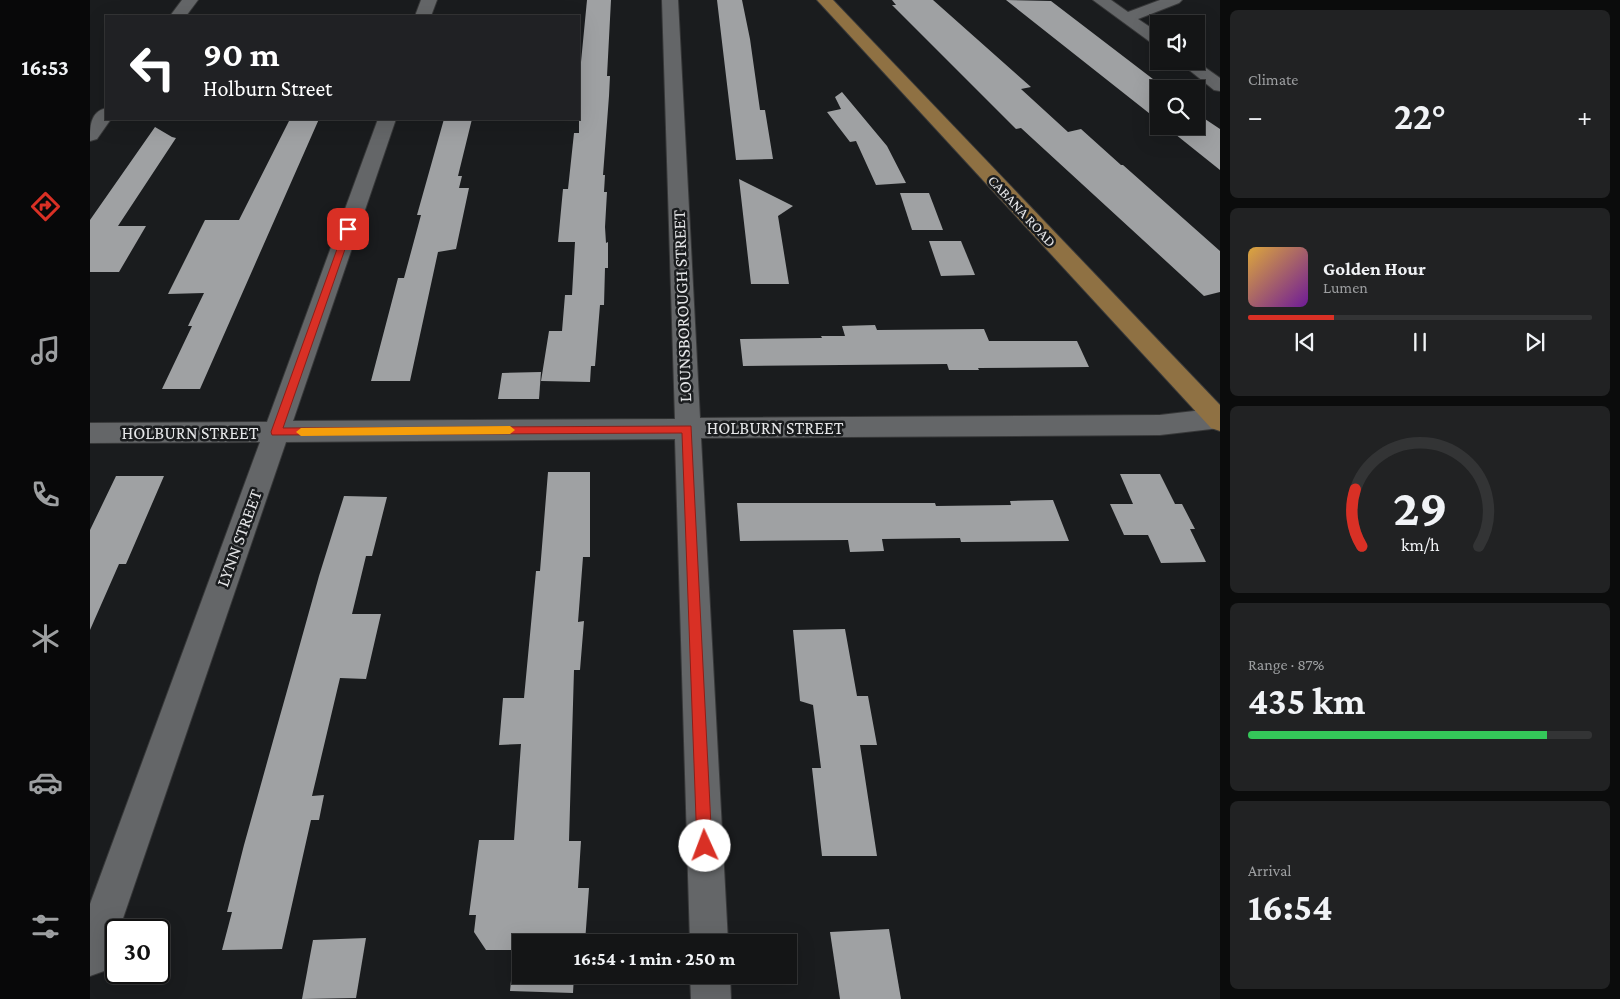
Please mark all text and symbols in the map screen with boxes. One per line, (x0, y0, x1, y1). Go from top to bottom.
map controls (1150, 15, 1205, 135)
button: sound (1150, 15, 1205, 70)
icon: left (120, 35, 185, 100)
text: 90 m (203, 35, 280, 74)
text: 16:53 (21, 55, 69, 80)
text: Climate (1248, 71, 1298, 88)
text: Holburn Street (203, 76, 332, 101)
button: search (1150, 80, 1205, 135)
text: 22° (1394, 95, 1446, 137)
text: − (1248, 101, 1263, 132)
text: + (1577, 101, 1592, 132)
street label: CABANA ROAD (985, 172, 1059, 250)
icon: directions (28, 189, 63, 224)
pin (327, 208, 369, 250)
street label: LOUNSBOROUGH STREET (669, 209, 695, 402)
icon: arrive (334, 215, 362, 243)
text: Golden Hour (1323, 258, 1426, 279)
text: Lumen (1323, 279, 1368, 296)
icon: previous (1291, 328, 1319, 356)
icon: pause (1406, 328, 1434, 356)
icon: next (1521, 328, 1549, 356)
icon: music (28, 333, 63, 368)
street label: HOLBURN STREET (707, 418, 844, 438)
street label: HOLBURN STREET (122, 423, 259, 443)
icon: phone (28, 477, 63, 512)
text: 29 (1393, 478, 1447, 536)
street label: LYNN STREET (212, 486, 266, 589)
text: km/h (1401, 535, 1440, 555)
icon: climate (28, 621, 63, 656)
text: Range · 87% (1248, 656, 1324, 673)
text: 435 km (1248, 680, 1365, 722)
icon: car (28, 765, 63, 800)
position arrow (678, 819, 730, 871)
text: Arrival (1248, 862, 1292, 879)
text: 16:54 (1248, 886, 1333, 928)
icon: filters (28, 909, 63, 944)
speed limit sign: 30 (105, 919, 170, 984)
text: 16:54 · 1 min · 250 m (574, 948, 735, 969)

